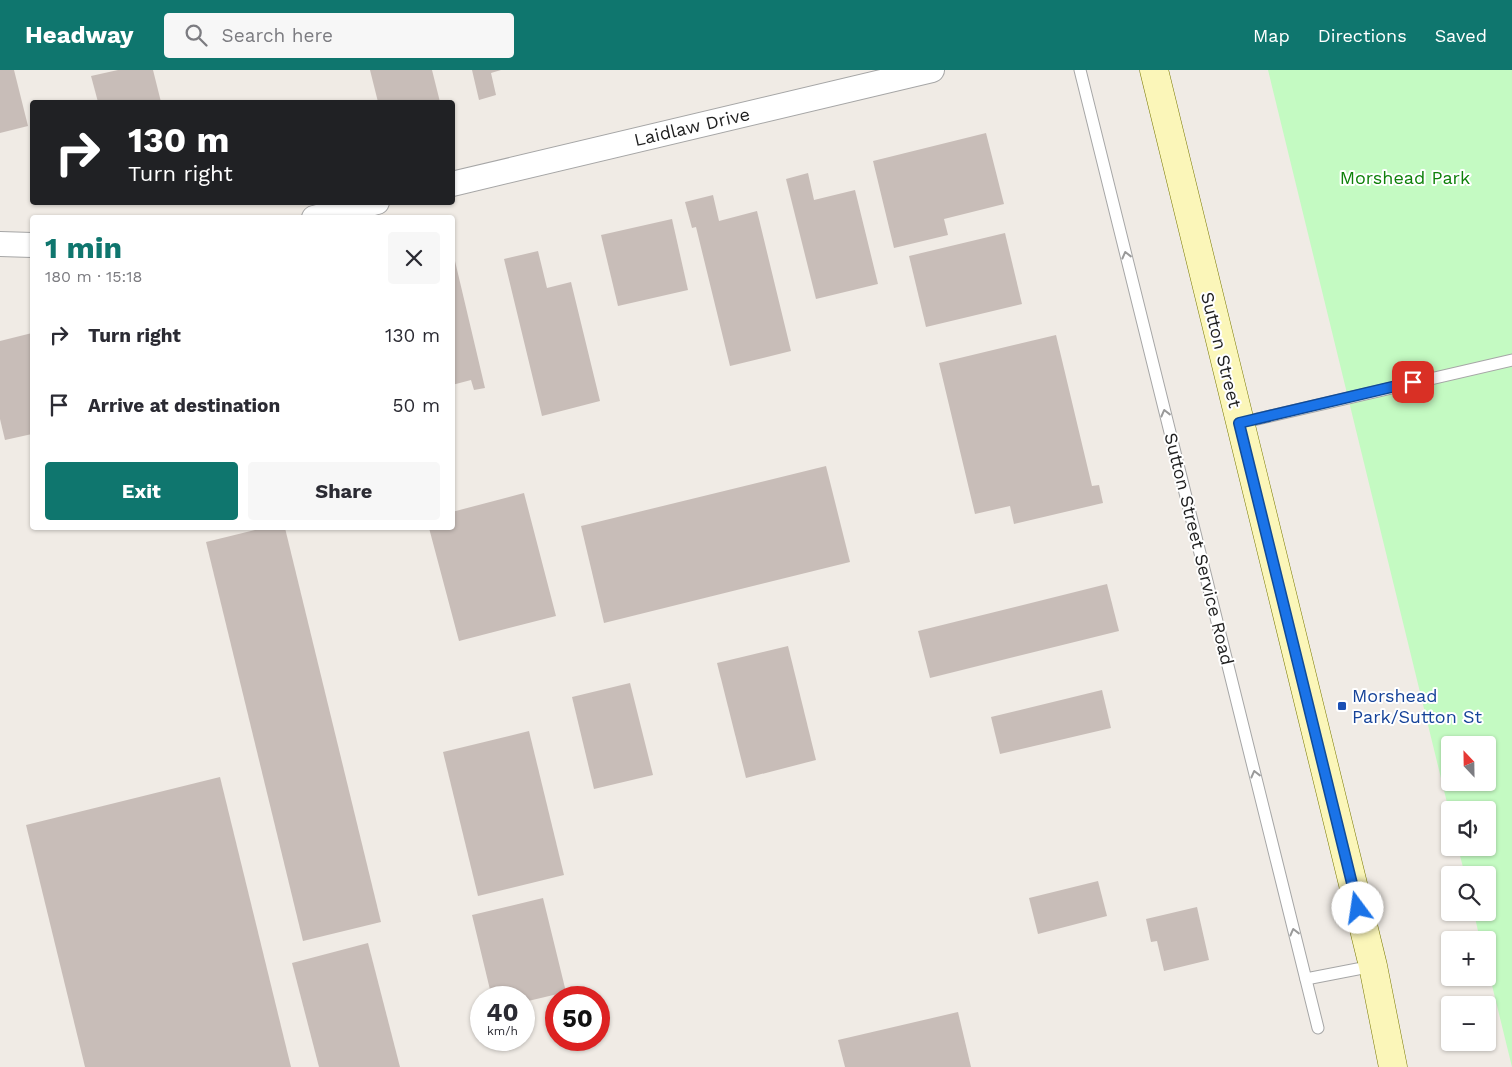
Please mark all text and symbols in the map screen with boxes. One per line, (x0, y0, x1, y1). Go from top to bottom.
search box (164, 13, 514, 58)
text: Headway (25, 21, 134, 49)
icon: search (182, 21, 210, 49)
text: Search here (222, 24, 333, 47)
text: Map (1253, 25, 1290, 46)
text: Directions (1318, 25, 1407, 46)
text: Saved (1435, 25, 1487, 46)
street label: Laidlaw Drive (632, 103, 752, 150)
text: 130 m (128, 119, 229, 161)
icon: right (45, 120, 110, 185)
text: Turn right (128, 161, 233, 186)
park label: Morshead Park (1340, 167, 1470, 188)
text: 1 min (45, 230, 122, 265)
button: close (388, 232, 440, 284)
one-way arrow (1121, 250, 1132, 259)
text: 180 m · 15:18 (45, 267, 142, 286)
street label: Sutton Street (1197, 290, 1246, 410)
icon: right (45, 321, 73, 349)
text: Turn right (88, 324, 181, 347)
text: 130 m (385, 324, 440, 347)
pin (1392, 361, 1434, 403)
icon: arrive (1399, 368, 1427, 396)
icon: arrive (45, 391, 73, 419)
text: Arrive at destination (88, 394, 280, 417)
text: 50 m (393, 394, 440, 417)
one-way arrow (1160, 408, 1171, 417)
street label: Sutton Street Service Road (1160, 430, 1239, 667)
button: Exit (45, 462, 238, 520)
button: Share (248, 462, 440, 520)
place label: Morshead Park/Sutton St (1352, 685, 1482, 727)
marker: Morshead Park/Sutton St (1336, 700, 1348, 712)
north arrow (1441, 736, 1496, 791)
map controls (1441, 736, 1496, 1051)
one-way arrow (1250, 770, 1261, 779)
button: sound (1441, 801, 1496, 856)
button: search (1441, 866, 1496, 921)
position arrow (1331, 881, 1383, 933)
one-way arrow (1289, 927, 1300, 936)
button: + (1441, 931, 1496, 986)
speed limit sign: 50 (545, 986, 610, 1051)
button: − (1441, 996, 1496, 1051)
text: 40 (486, 998, 519, 1027)
text: km/h (487, 1024, 518, 1038)

